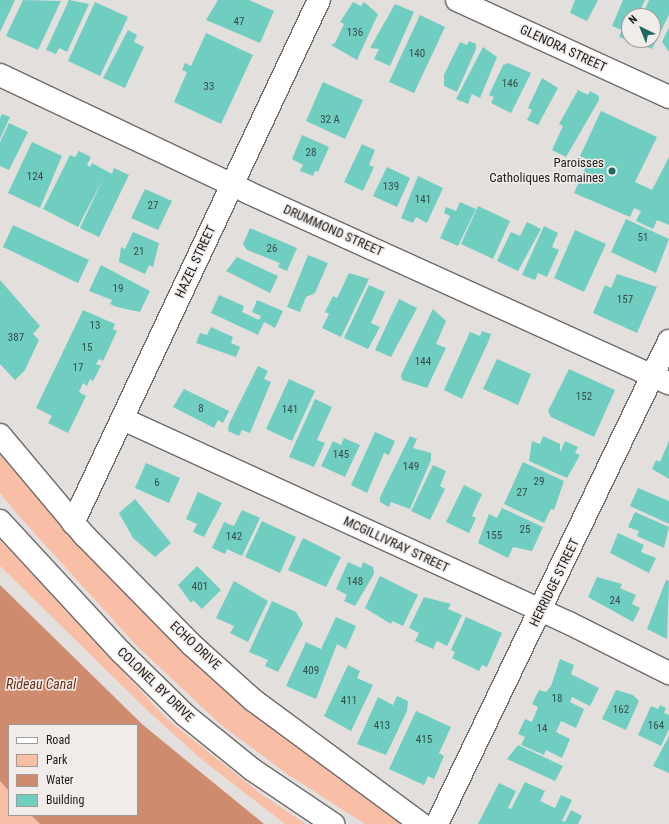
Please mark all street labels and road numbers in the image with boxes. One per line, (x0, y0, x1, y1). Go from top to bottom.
street label: GLENORA STREET (517, 22, 609, 76)
street label: DRUMMOND STREET (281, 202, 385, 260)
street label: HAZEL STREET (172, 223, 220, 301)
street label: MCGILLIVRAY STREET (341, 514, 451, 576)
street label: HERRIDGE STREET (527, 536, 583, 630)
street label: ECHO DRIVE (166, 618, 224, 674)
street label: COLONEL BY DRIVE (113, 645, 197, 725)

